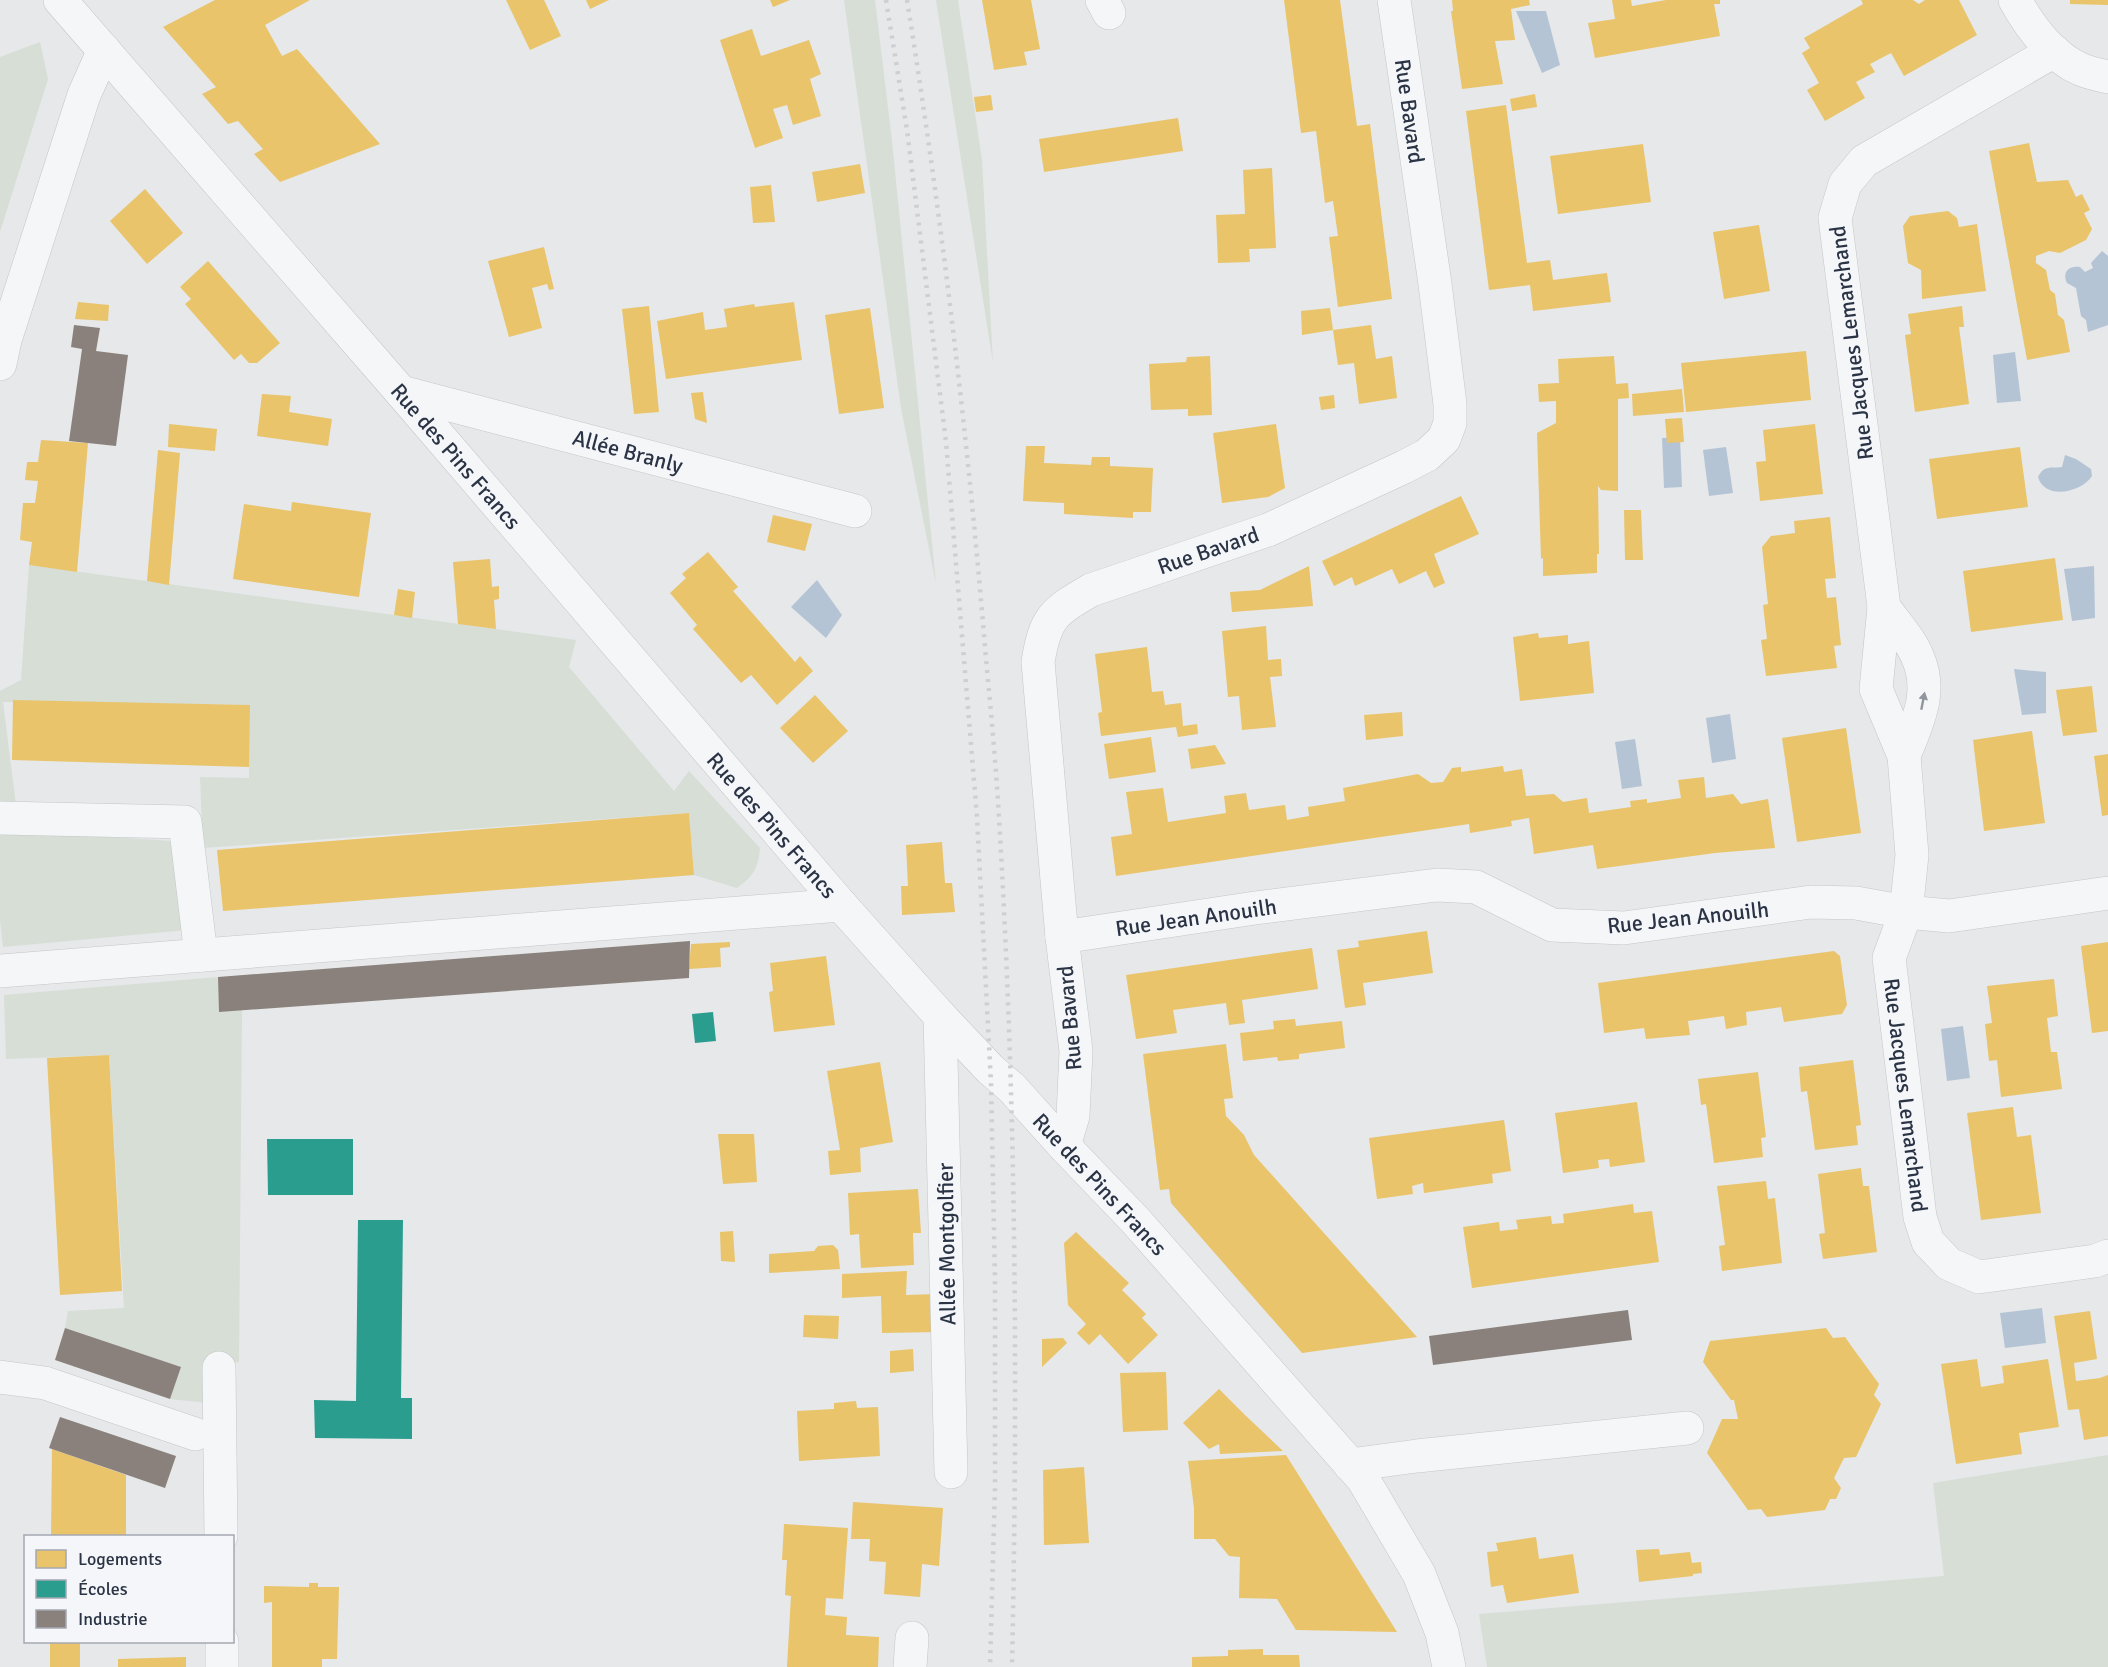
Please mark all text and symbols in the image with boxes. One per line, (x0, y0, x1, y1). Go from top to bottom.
street label: Rue Bavard (1389, 57, 1430, 165)
street label: Rue Jacques Lemarchand (1824, 224, 1879, 462)
street label: Rue des Pins Francs (385, 378, 526, 535)
street label: Allée Branly (570, 424, 687, 479)
street label: Rue Bavard (1154, 521, 1262, 580)
one-way arrow (1919, 691, 1928, 710)
street label: Rue des Pins Francs (701, 747, 842, 904)
street label: Rue Jean Anouilh (1114, 893, 1279, 942)
street label: Rue Jean Anouilh (1606, 896, 1770, 939)
street label: Rue Bavard (1051, 964, 1088, 1072)
street label: Rue Jacques Lemarchand (1878, 976, 1933, 1214)
street label: Rue des Pins Francs (1027, 1108, 1172, 1261)
street label: Allée Montgolfier (932, 1162, 961, 1326)
legend (24, 1535, 234, 1643)
text: Logements (78, 1548, 162, 1570)
text: Écoles (78, 1578, 128, 1600)
text: Industrie (78, 1608, 148, 1630)

